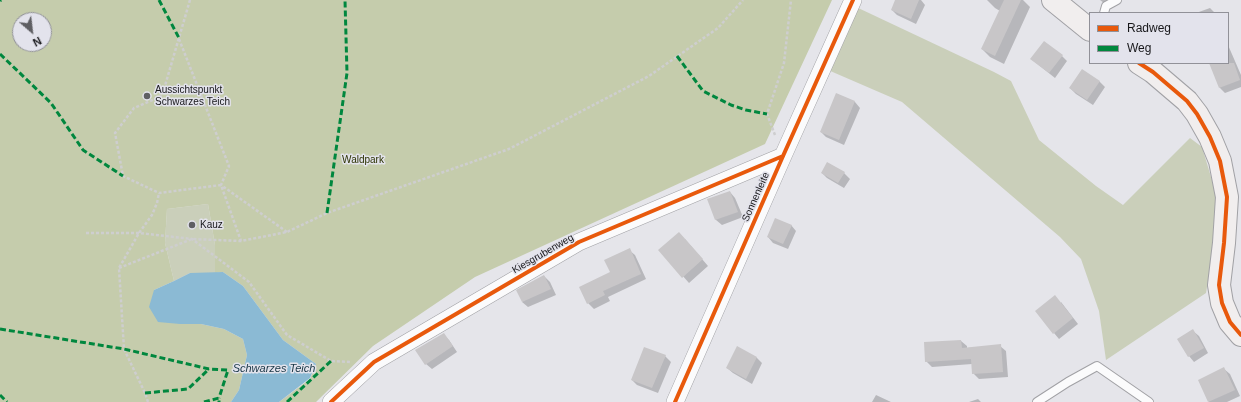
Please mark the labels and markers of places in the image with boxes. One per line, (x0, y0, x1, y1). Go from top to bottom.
place label: Aussichtspunkt Schwarzes Teich (155, 84, 230, 108)
marker: Aussichtspunkt Schwarzes Teich (142, 91, 152, 101)
place label: Kauz (200, 219, 223, 231)
marker: Kauz (187, 220, 197, 230)

